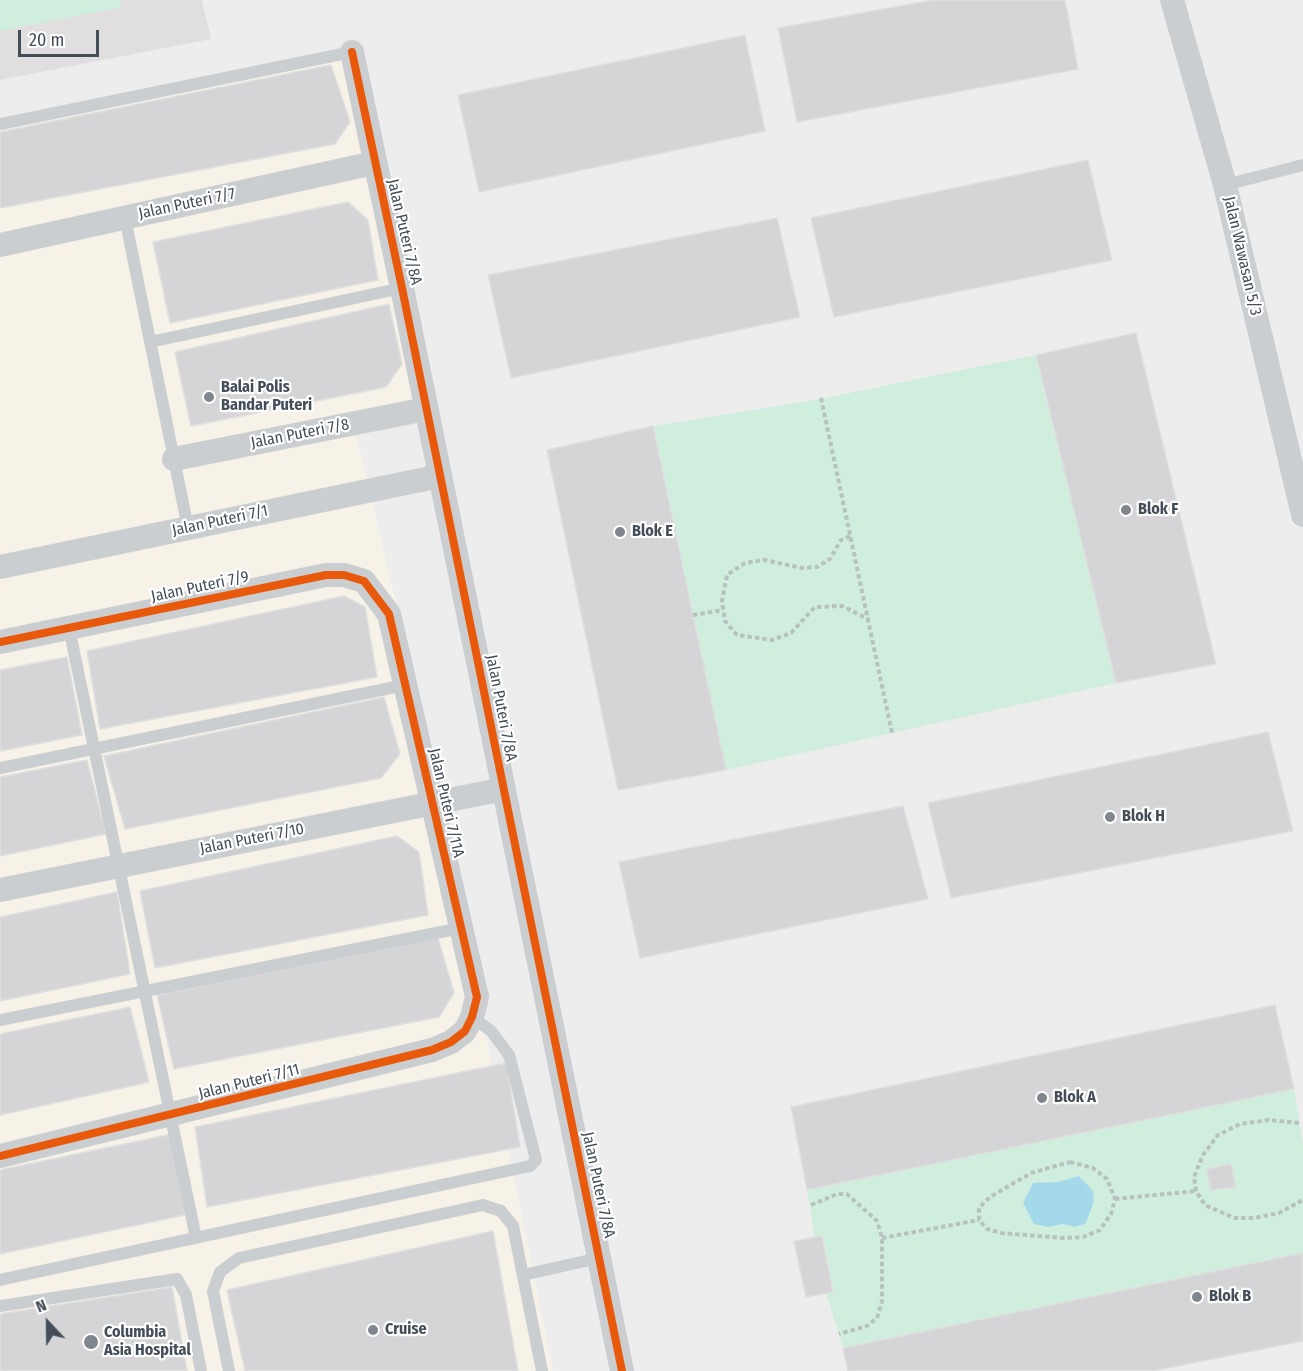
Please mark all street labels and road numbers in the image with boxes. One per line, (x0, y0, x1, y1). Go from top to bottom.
street label: Jalan Puteri 7/8A (382, 177, 426, 287)
street label: Jalan Puteri 7/7 (137, 184, 237, 224)
street label: Jalan Wawasan 5/3 (1219, 195, 1265, 317)
street label: Jalan Puteri 7/8 (249, 415, 351, 453)
street label: Jalan Puteri 7/1 (170, 501, 270, 541)
street label: Jalan Puteri 7/9 (149, 567, 251, 607)
street label: Jalan Puteri 7/8A (481, 653, 521, 763)
street label: Jalan Puteri 7/11A (424, 746, 468, 860)
street label: Jalan Puteri 7/10 (198, 819, 306, 859)
street label: Jalan Puteri 7/11 (196, 1060, 302, 1104)
street label: Jalan Puteri 7/8A (577, 1130, 619, 1240)

